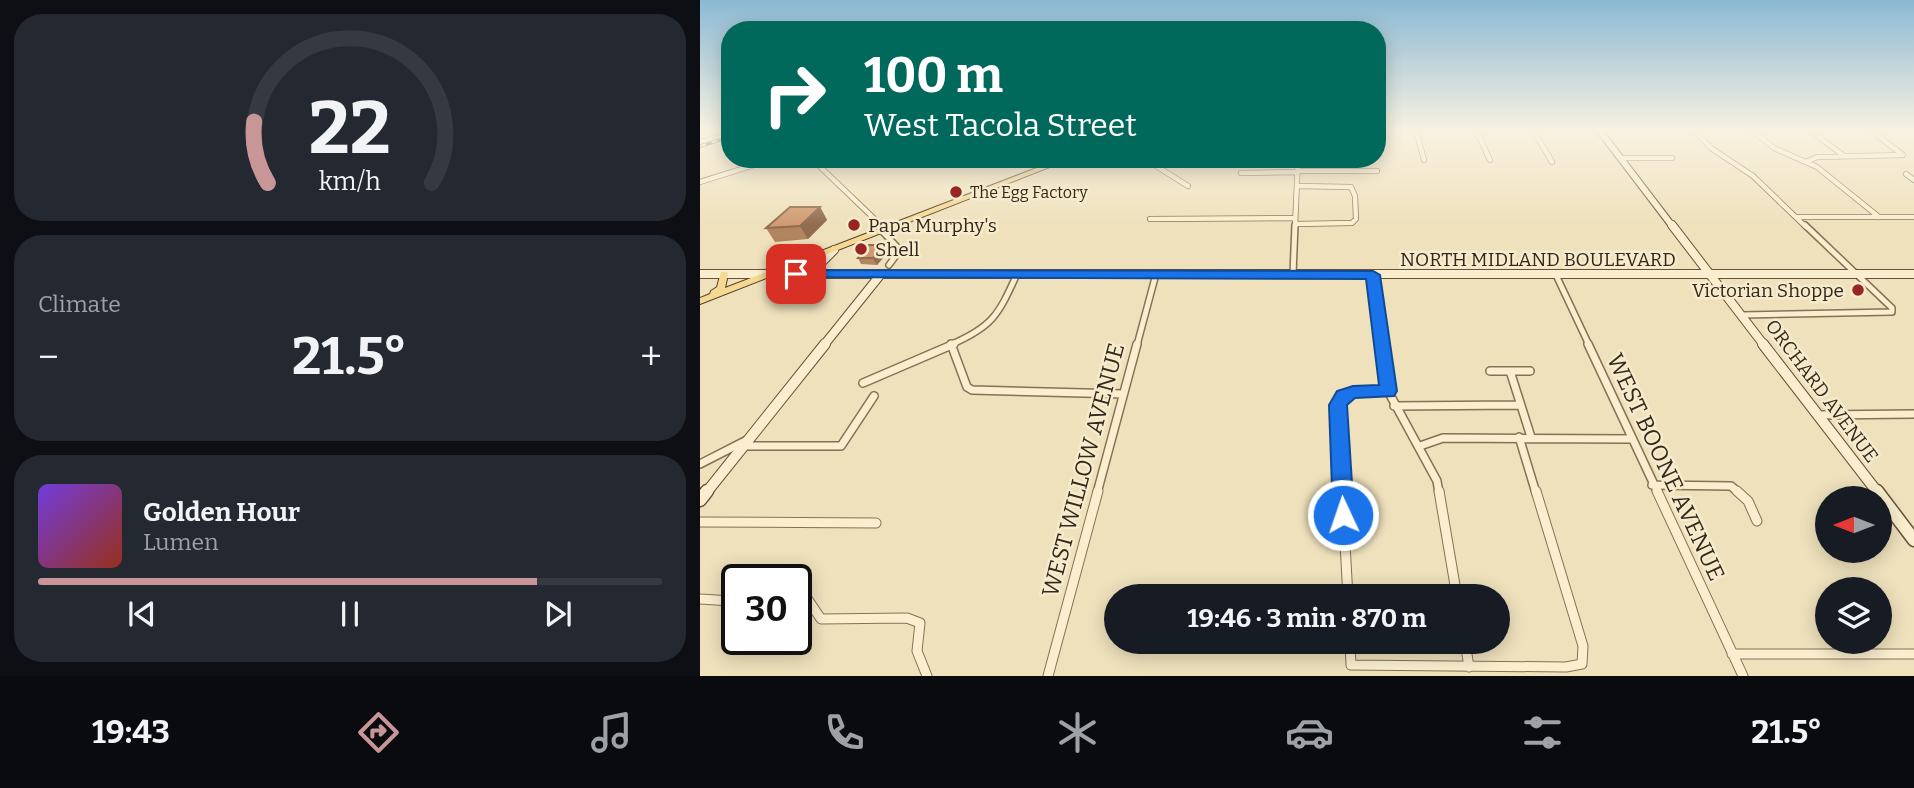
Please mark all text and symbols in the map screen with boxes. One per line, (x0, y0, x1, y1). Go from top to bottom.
text: 100 m (864, 46, 1003, 105)
icon: right (749, 49, 840, 140)
text: 22 (309, 86, 391, 173)
text: West Tacola Street (864, 106, 1137, 144)
text: km/h (319, 167, 381, 197)
place label: The Egg Factory (970, 183, 1088, 202)
marker: The Egg Factory (948, 184, 964, 200)
place label: Papa Murphy's (868, 214, 997, 237)
marker: Papa Murphy's (846, 217, 862, 233)
place label: Shell (875, 238, 920, 261)
marker: Shell (853, 241, 869, 257)
pin (766, 244, 826, 304)
street label: NORTH MIDLAND BOULEVARD (1400, 248, 1676, 271)
icon: arrive (777, 255, 815, 293)
place label: Victorian Shoppe (1692, 279, 1844, 302)
marker: Victorian Shoppe (1850, 282, 1866, 298)
text: Climate (38, 290, 121, 318)
street label: ORCHARD AVENUE (1761, 315, 1883, 467)
text: 21.5° (292, 325, 407, 388)
text: − (38, 334, 59, 380)
text: + (640, 334, 662, 380)
street label: WEST WILLOW AVENUE (1036, 340, 1130, 600)
street label: WEST BOONE AVENUE (1601, 349, 1731, 585)
position arrow (1306, 478, 1380, 552)
north arrow (1815, 486, 1892, 564)
map controls (1815, 486, 1892, 654)
text: Golden Hour (143, 497, 300, 528)
text: Lumen (143, 528, 219, 556)
speed limit sign: 30 (721, 564, 812, 655)
button: layers (1815, 577, 1892, 654)
icon: previous (123, 595, 161, 633)
icon: pause (331, 595, 369, 633)
icon: next (539, 595, 577, 633)
text: 19:46 · 3 min · 870 m (1187, 603, 1427, 634)
icon: directions (354, 708, 403, 757)
icon: music (587, 708, 636, 757)
icon: phone (820, 708, 869, 757)
icon: climate (1053, 708, 1102, 757)
icon: car (1285, 708, 1334, 757)
icon: filters (1518, 708, 1567, 757)
text: 19:43 (92, 713, 170, 751)
text: 21.5° (1751, 713, 1822, 751)

